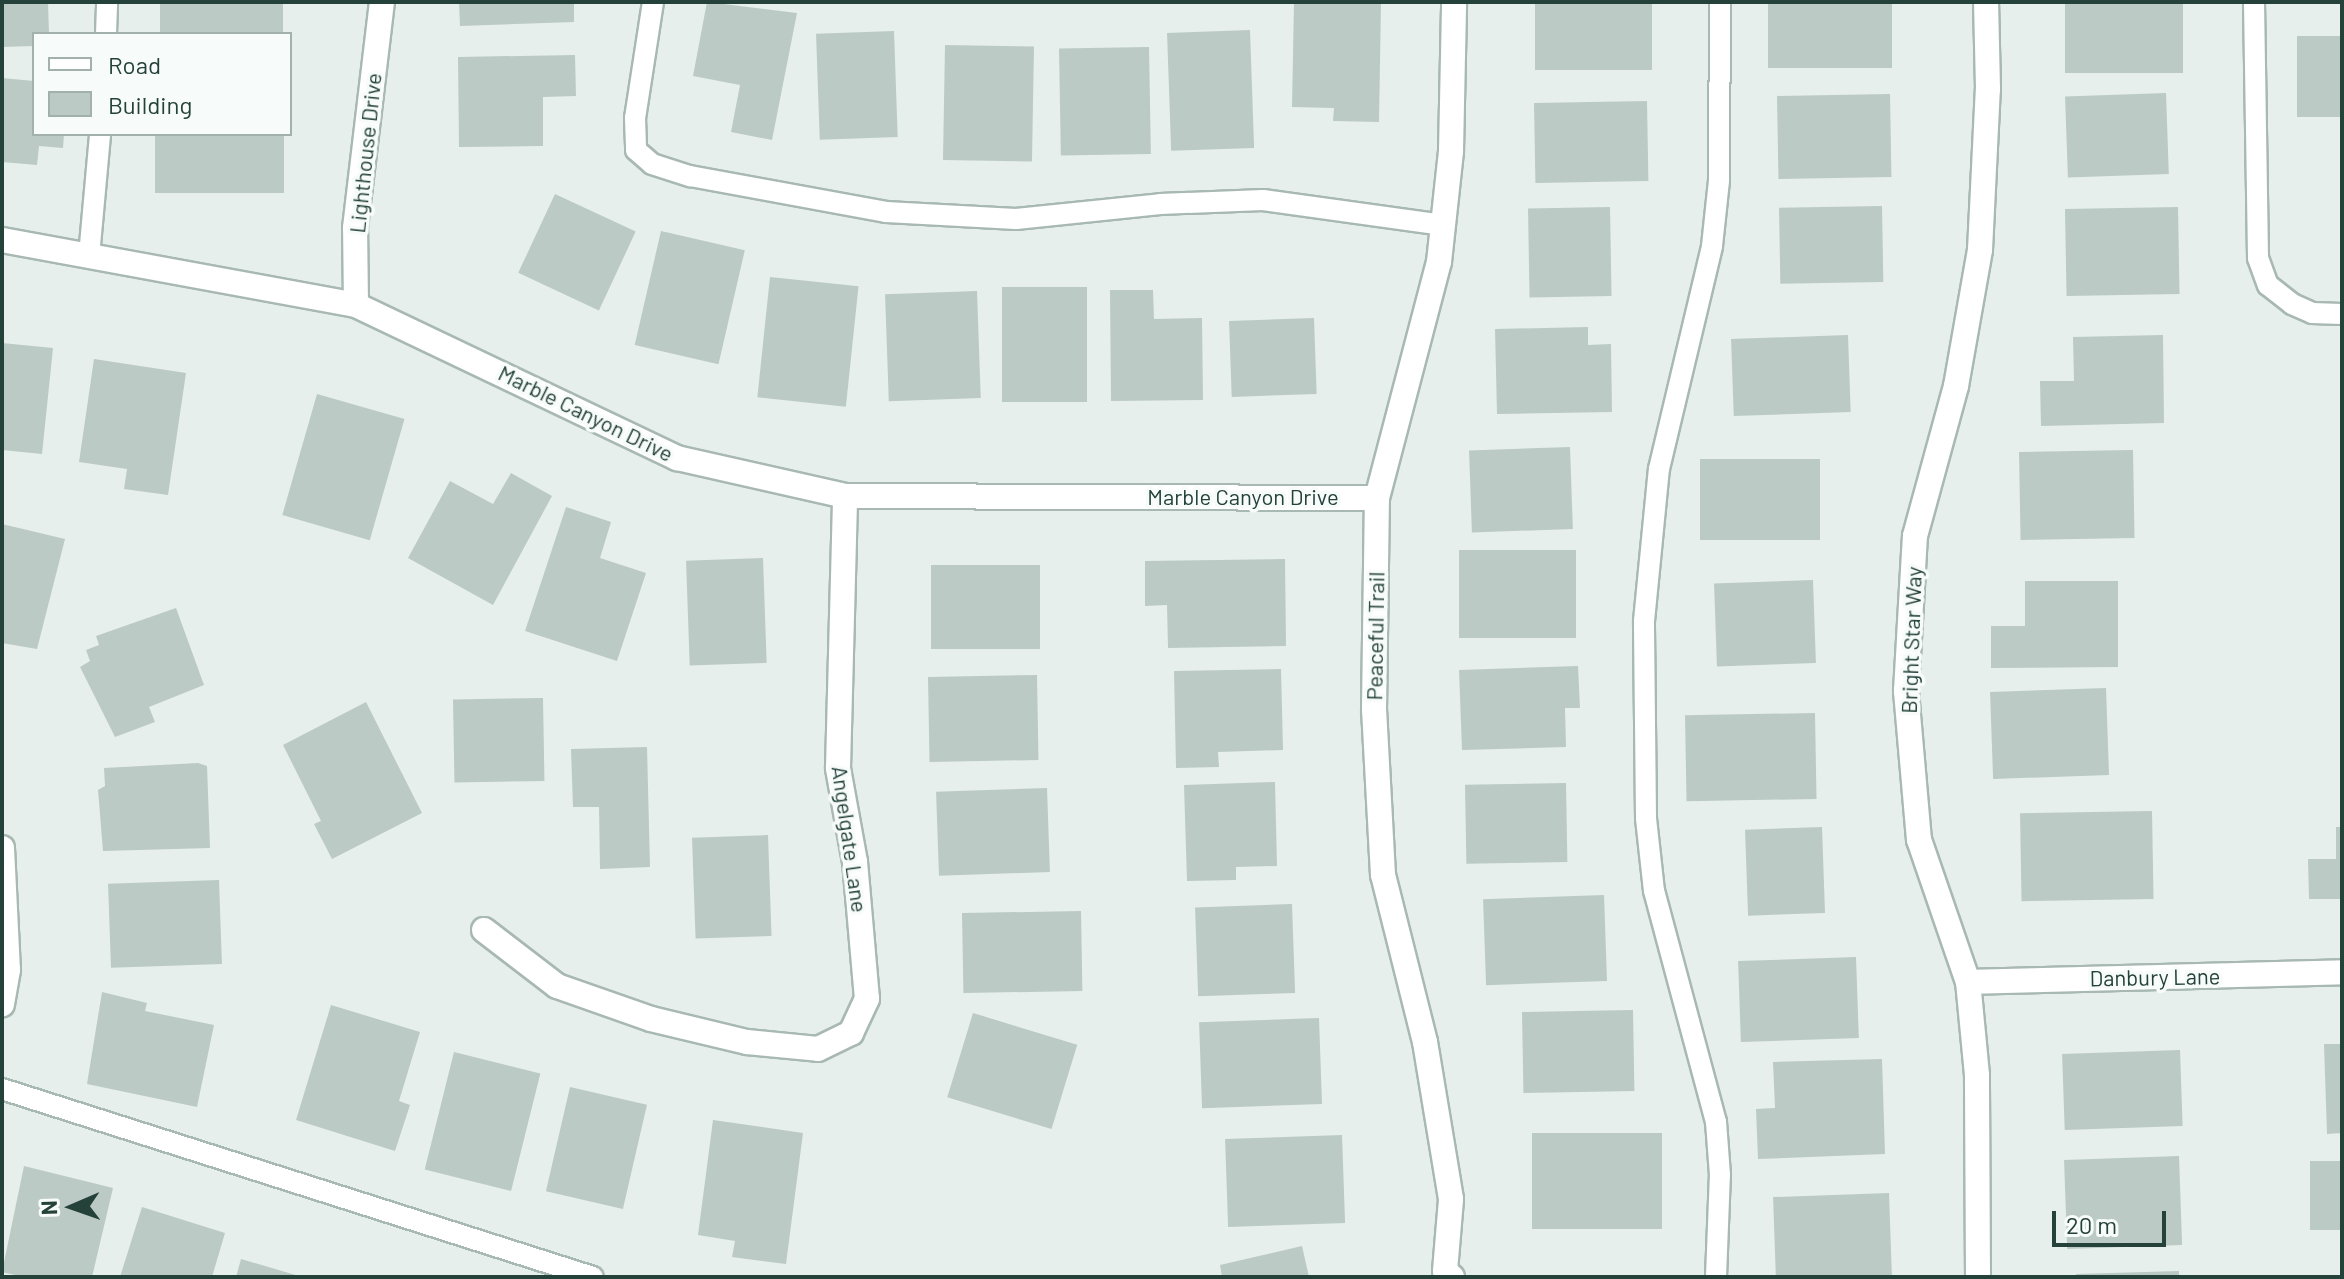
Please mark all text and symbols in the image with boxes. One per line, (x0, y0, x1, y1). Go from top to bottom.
legend (32, 32, 292, 136)
text: Road (108, 50, 161, 79)
street label: Lighthouse Drive (343, 72, 387, 234)
text: Building (108, 90, 192, 119)
street label: Marble Canyon Drive (494, 359, 678, 467)
street label: Marble Canyon Drive (1147, 484, 1339, 510)
street label: Bright Star Way (1895, 566, 1927, 714)
street label: Peaceful Trail (1361, 571, 1389, 701)
street label: Angelgate Lane (827, 764, 873, 914)
street label: Danbury Lane (2089, 963, 2221, 991)
north arrow (32, 1167, 112, 1247)
scale bar (2056, 1195, 2170, 1245)
text: N (35, 1200, 61, 1216)
text: 20 m (2066, 1210, 2117, 1239)

